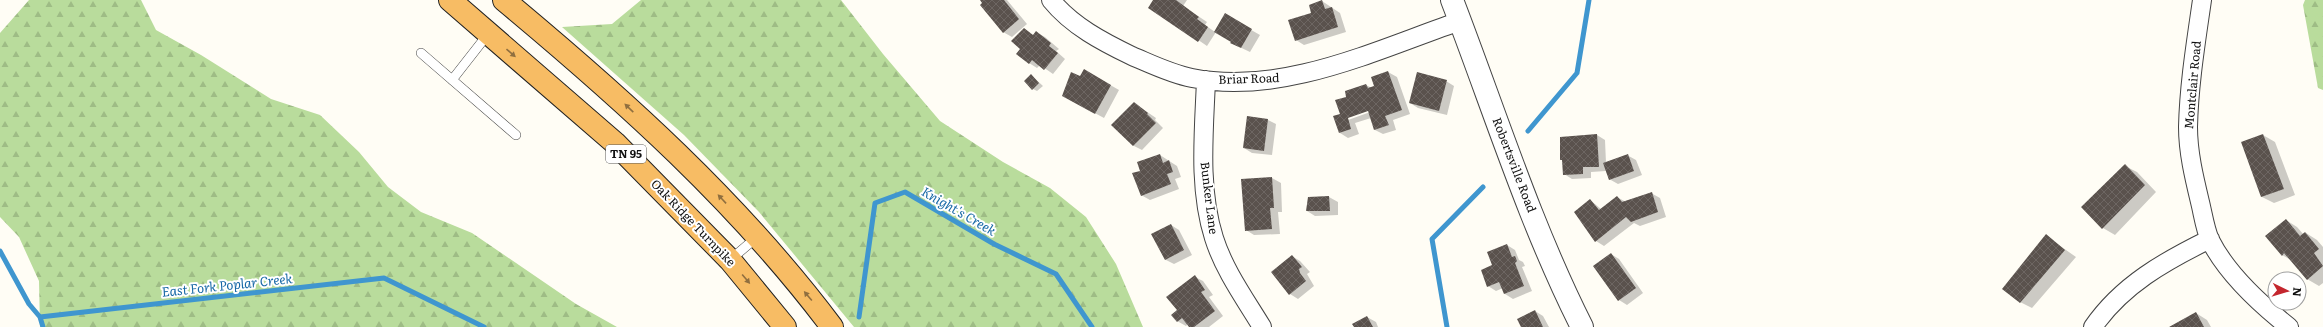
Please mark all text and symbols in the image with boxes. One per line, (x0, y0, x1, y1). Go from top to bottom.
street label: Montclair Road (2179, 39, 2205, 130)
one-way arrow (505, 49, 516, 58)
street label: Briar Road (1218, 68, 1280, 88)
one-way arrow (624, 103, 634, 112)
street label: Robertsville Road (1488, 114, 1542, 215)
road number: TN 95 (606, 145, 646, 163)
street label: Bunker Lane (1197, 161, 1223, 235)
street label: Oak Ridge Turnpike (647, 175, 740, 270)
water label: Knight's Creek (919, 182, 1001, 240)
one-way arrow (717, 194, 726, 204)
water label: East Fork Poplar Creek (161, 268, 294, 301)
north arrow (2267, 271, 2307, 311)
one-way arrow (741, 273, 750, 284)
text: N (2290, 287, 2306, 297)
one-way arrow (804, 291, 813, 301)

